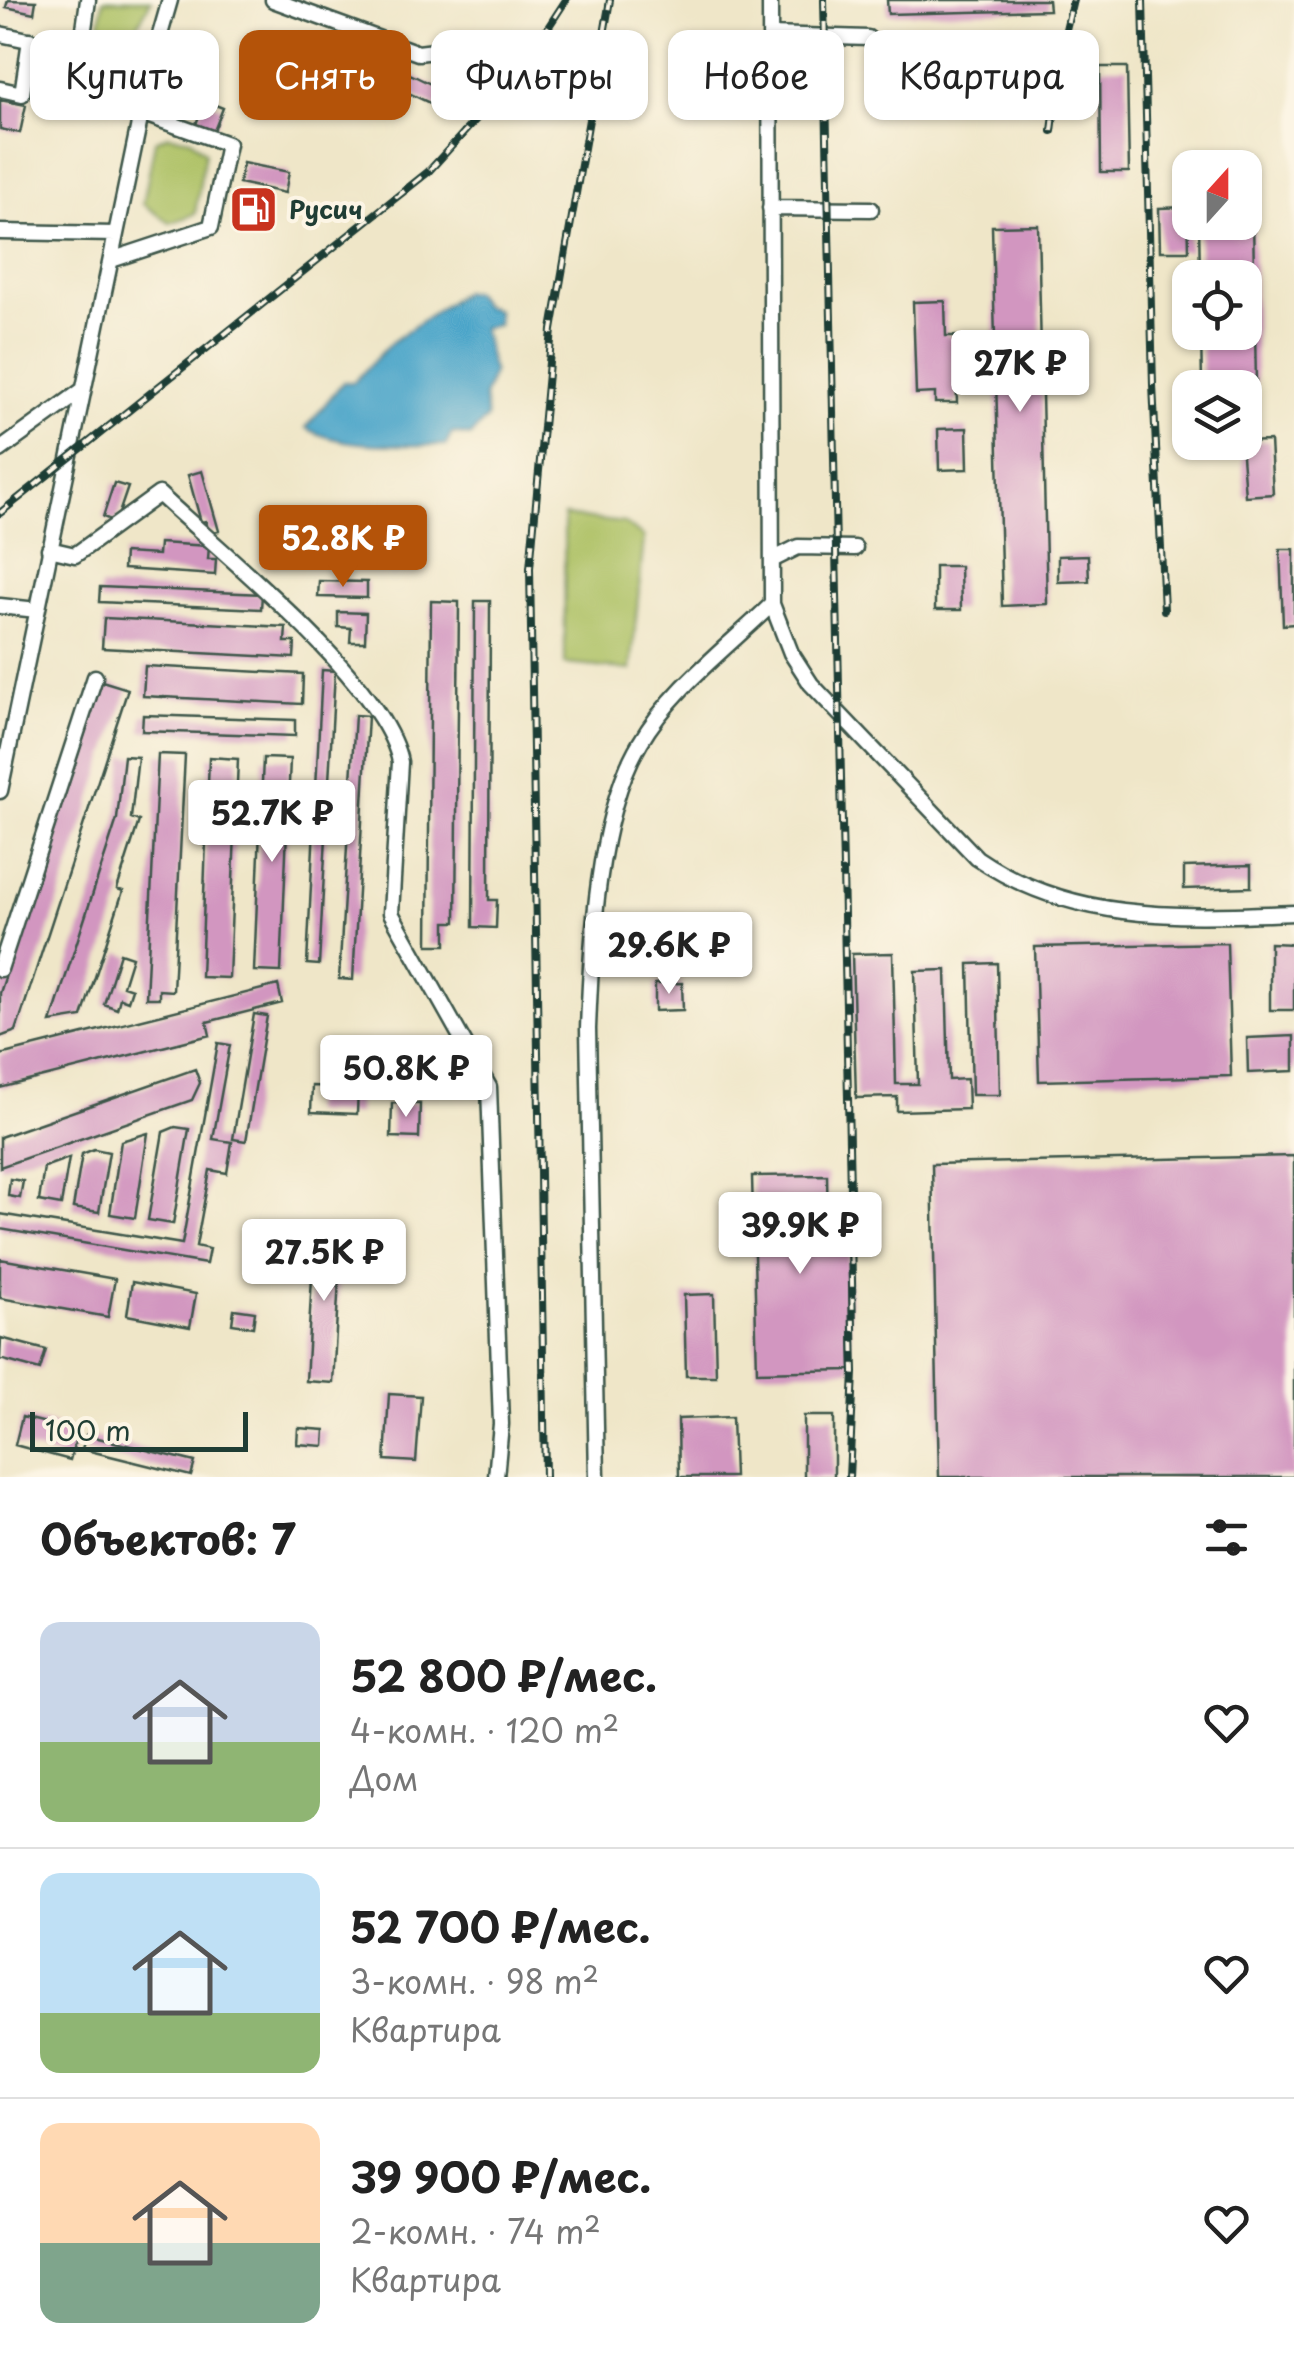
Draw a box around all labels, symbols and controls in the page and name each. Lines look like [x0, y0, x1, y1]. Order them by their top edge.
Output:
chip: Купить [30, 30, 219, 120]
chip: Снять [239, 30, 411, 120]
chip: Фильтры [431, 30, 648, 120]
chip: Новое [668, 30, 844, 120]
chip: Квартира [864, 30, 1099, 120]
north arrow [1172, 150, 1262, 240]
map controls [1172, 150, 1262, 460]
fuel station icon: Русич [228, 183, 280, 235]
place label: Русич [289, 190, 363, 228]
button: locate [1172, 260, 1262, 350]
pin: 27K ₽ [950, 330, 1090, 415]
text: 27K ₽ [973, 338, 1067, 386]
button: layers [1172, 370, 1262, 460]
pin: 52.8K ₽ [251, 505, 435, 590]
text: 52.8K ₽ [281, 513, 405, 561]
pin: 52.7K ₽ [180, 780, 364, 865]
text: 52.7K ₽ [210, 788, 334, 836]
pin: 29.6K ₽ [577, 912, 761, 997]
text: 29.6K ₽ [607, 920, 731, 968]
pin: 50.8K ₽ [314, 1035, 498, 1120]
text: 50.8K ₽ [342, 1043, 470, 1091]
pin: 39.9K ₽ [708, 1192, 892, 1277]
text: 39.9K ₽ [741, 1200, 859, 1248]
pin: 27.5K ₽ [232, 1219, 416, 1304]
text: 27.5K ₽ [264, 1227, 384, 1275]
scale bar [30, 1407, 248, 1452]
text: 100 m [45, 1408, 131, 1451]
text: Объектов: 7 [40, 1506, 296, 1569]
icon: filters [1199, 1510, 1254, 1565]
text: 52 800 ₽/мес. [350, 1643, 657, 1706]
icon: home [120, 1662, 240, 1782]
icon: heart [1199, 1695, 1254, 1750]
text: 4-комн. · 120 m² [350, 1706, 619, 1754]
text: Дом [350, 1754, 419, 1802]
text: 52 700 ₽/мес. [350, 1894, 651, 1957]
icon: home [120, 1913, 240, 2033]
icon: heart [1199, 1946, 1254, 2001]
text: 3-комн. · 98 m² [350, 1957, 599, 2005]
text: Квартира [350, 2005, 501, 2053]
text: 39 900 ₽/мес. [350, 2144, 651, 2207]
icon: home [120, 2163, 240, 2283]
icon: heart [1199, 2196, 1254, 2251]
text: 2-комн. · 74 m² [350, 2207, 601, 2255]
text: Квартира [350, 2255, 501, 2303]

